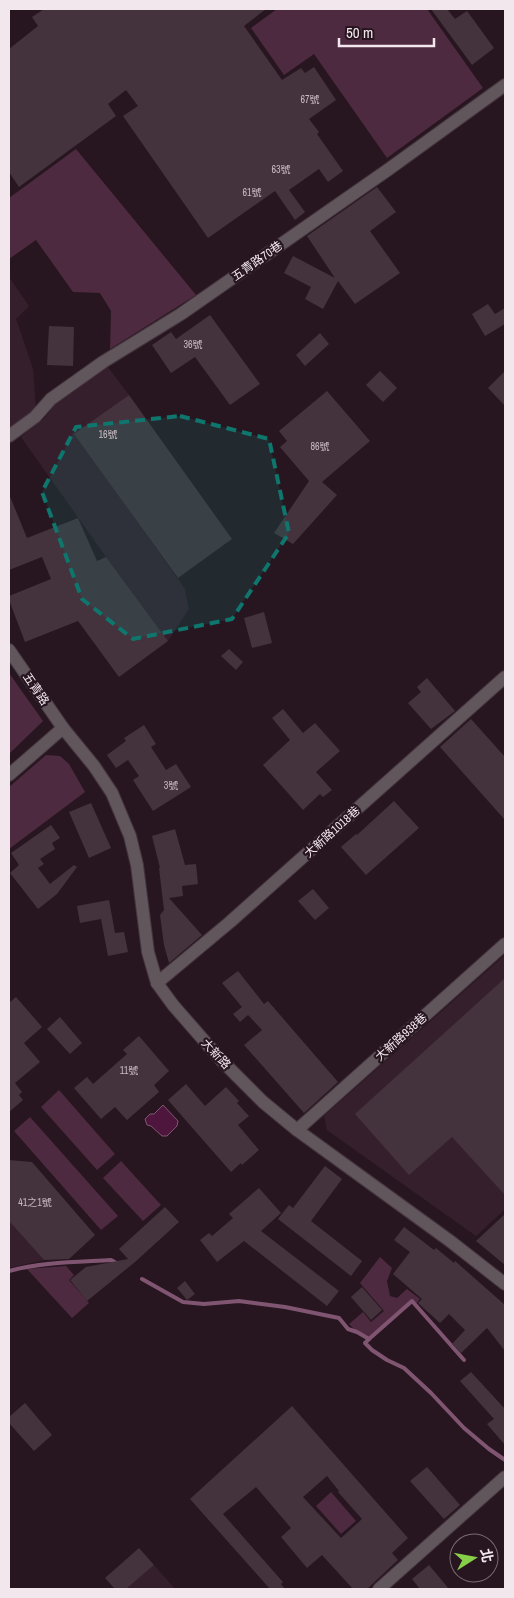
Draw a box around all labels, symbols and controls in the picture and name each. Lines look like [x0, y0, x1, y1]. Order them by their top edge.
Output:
scale bar [339, 15, 434, 47]
text: 50 m [346, 22, 373, 43]
house number: 67號 [300, 93, 320, 106]
house number: 63號 [271, 163, 291, 176]
house number: 61號 [242, 186, 262, 199]
street label: 五青路70巷 [228, 238, 286, 284]
house number: 36號 [183, 338, 203, 351]
house number: 16號 [98, 428, 118, 441]
house number: 86號 [310, 440, 330, 453]
street label: 五青路 [19, 670, 53, 708]
house number: 3號 [164, 779, 178, 792]
street label: 大新路1018巷 [301, 803, 363, 861]
street label: 大新路938巷 [372, 1010, 430, 1064]
street label: 大新路 [198, 1035, 234, 1073]
house number: 11號 [120, 1064, 138, 1077]
house number: 41之1號 [18, 1196, 52, 1209]
north arrow [449, 1533, 499, 1583]
text: 北 [477, 1547, 497, 1564]

